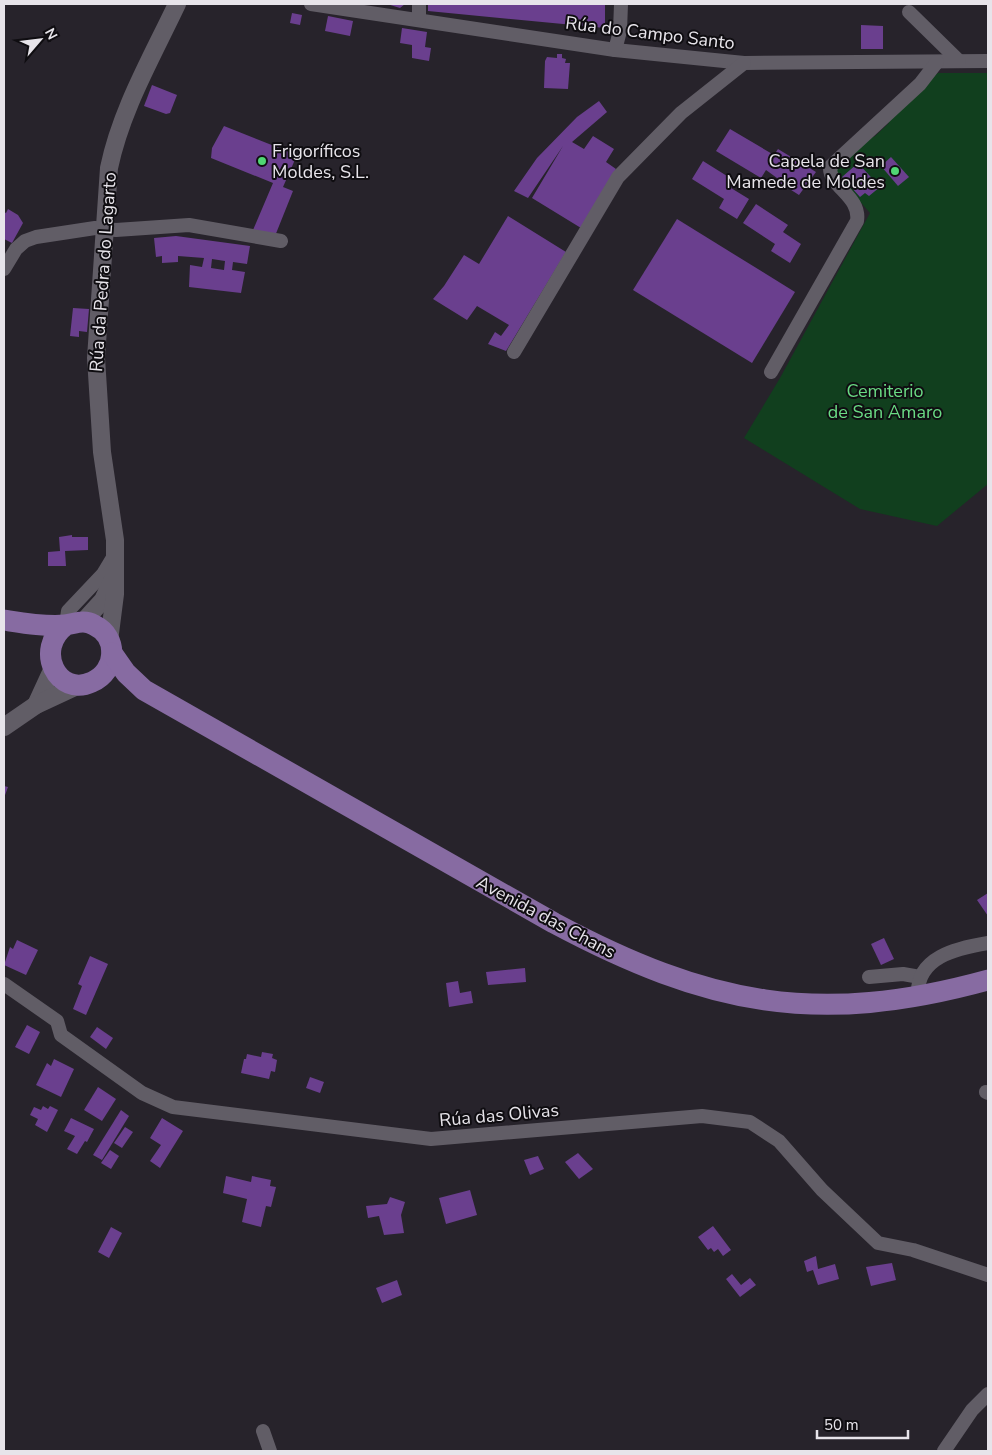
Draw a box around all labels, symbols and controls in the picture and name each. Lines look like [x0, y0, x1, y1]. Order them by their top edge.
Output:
street label: Rúa do Campo Santo [564, 11, 736, 55]
north arrow [15, 15, 65, 65]
text: N [40, 25, 62, 43]
place label: Frigoríficos Moldes, S.L. [272, 139, 369, 184]
place label: Capela de San Mamede de Moldes [726, 149, 885, 194]
marker: Frigoríficos Moldes, S.L. [256, 155, 268, 167]
marker: Capela de San Mamede de Moldes [889, 165, 901, 177]
street label: Rúa da Pedra do Lagarto [84, 171, 122, 373]
park label: Cemiterio de San Amaro [828, 379, 942, 424]
street label: Avenida das Chans [472, 870, 620, 964]
street label: Rúa das Olivas [438, 1098, 560, 1132]
scale bar [817, 1408, 908, 1440]
text: 50 m [824, 1415, 859, 1435]

